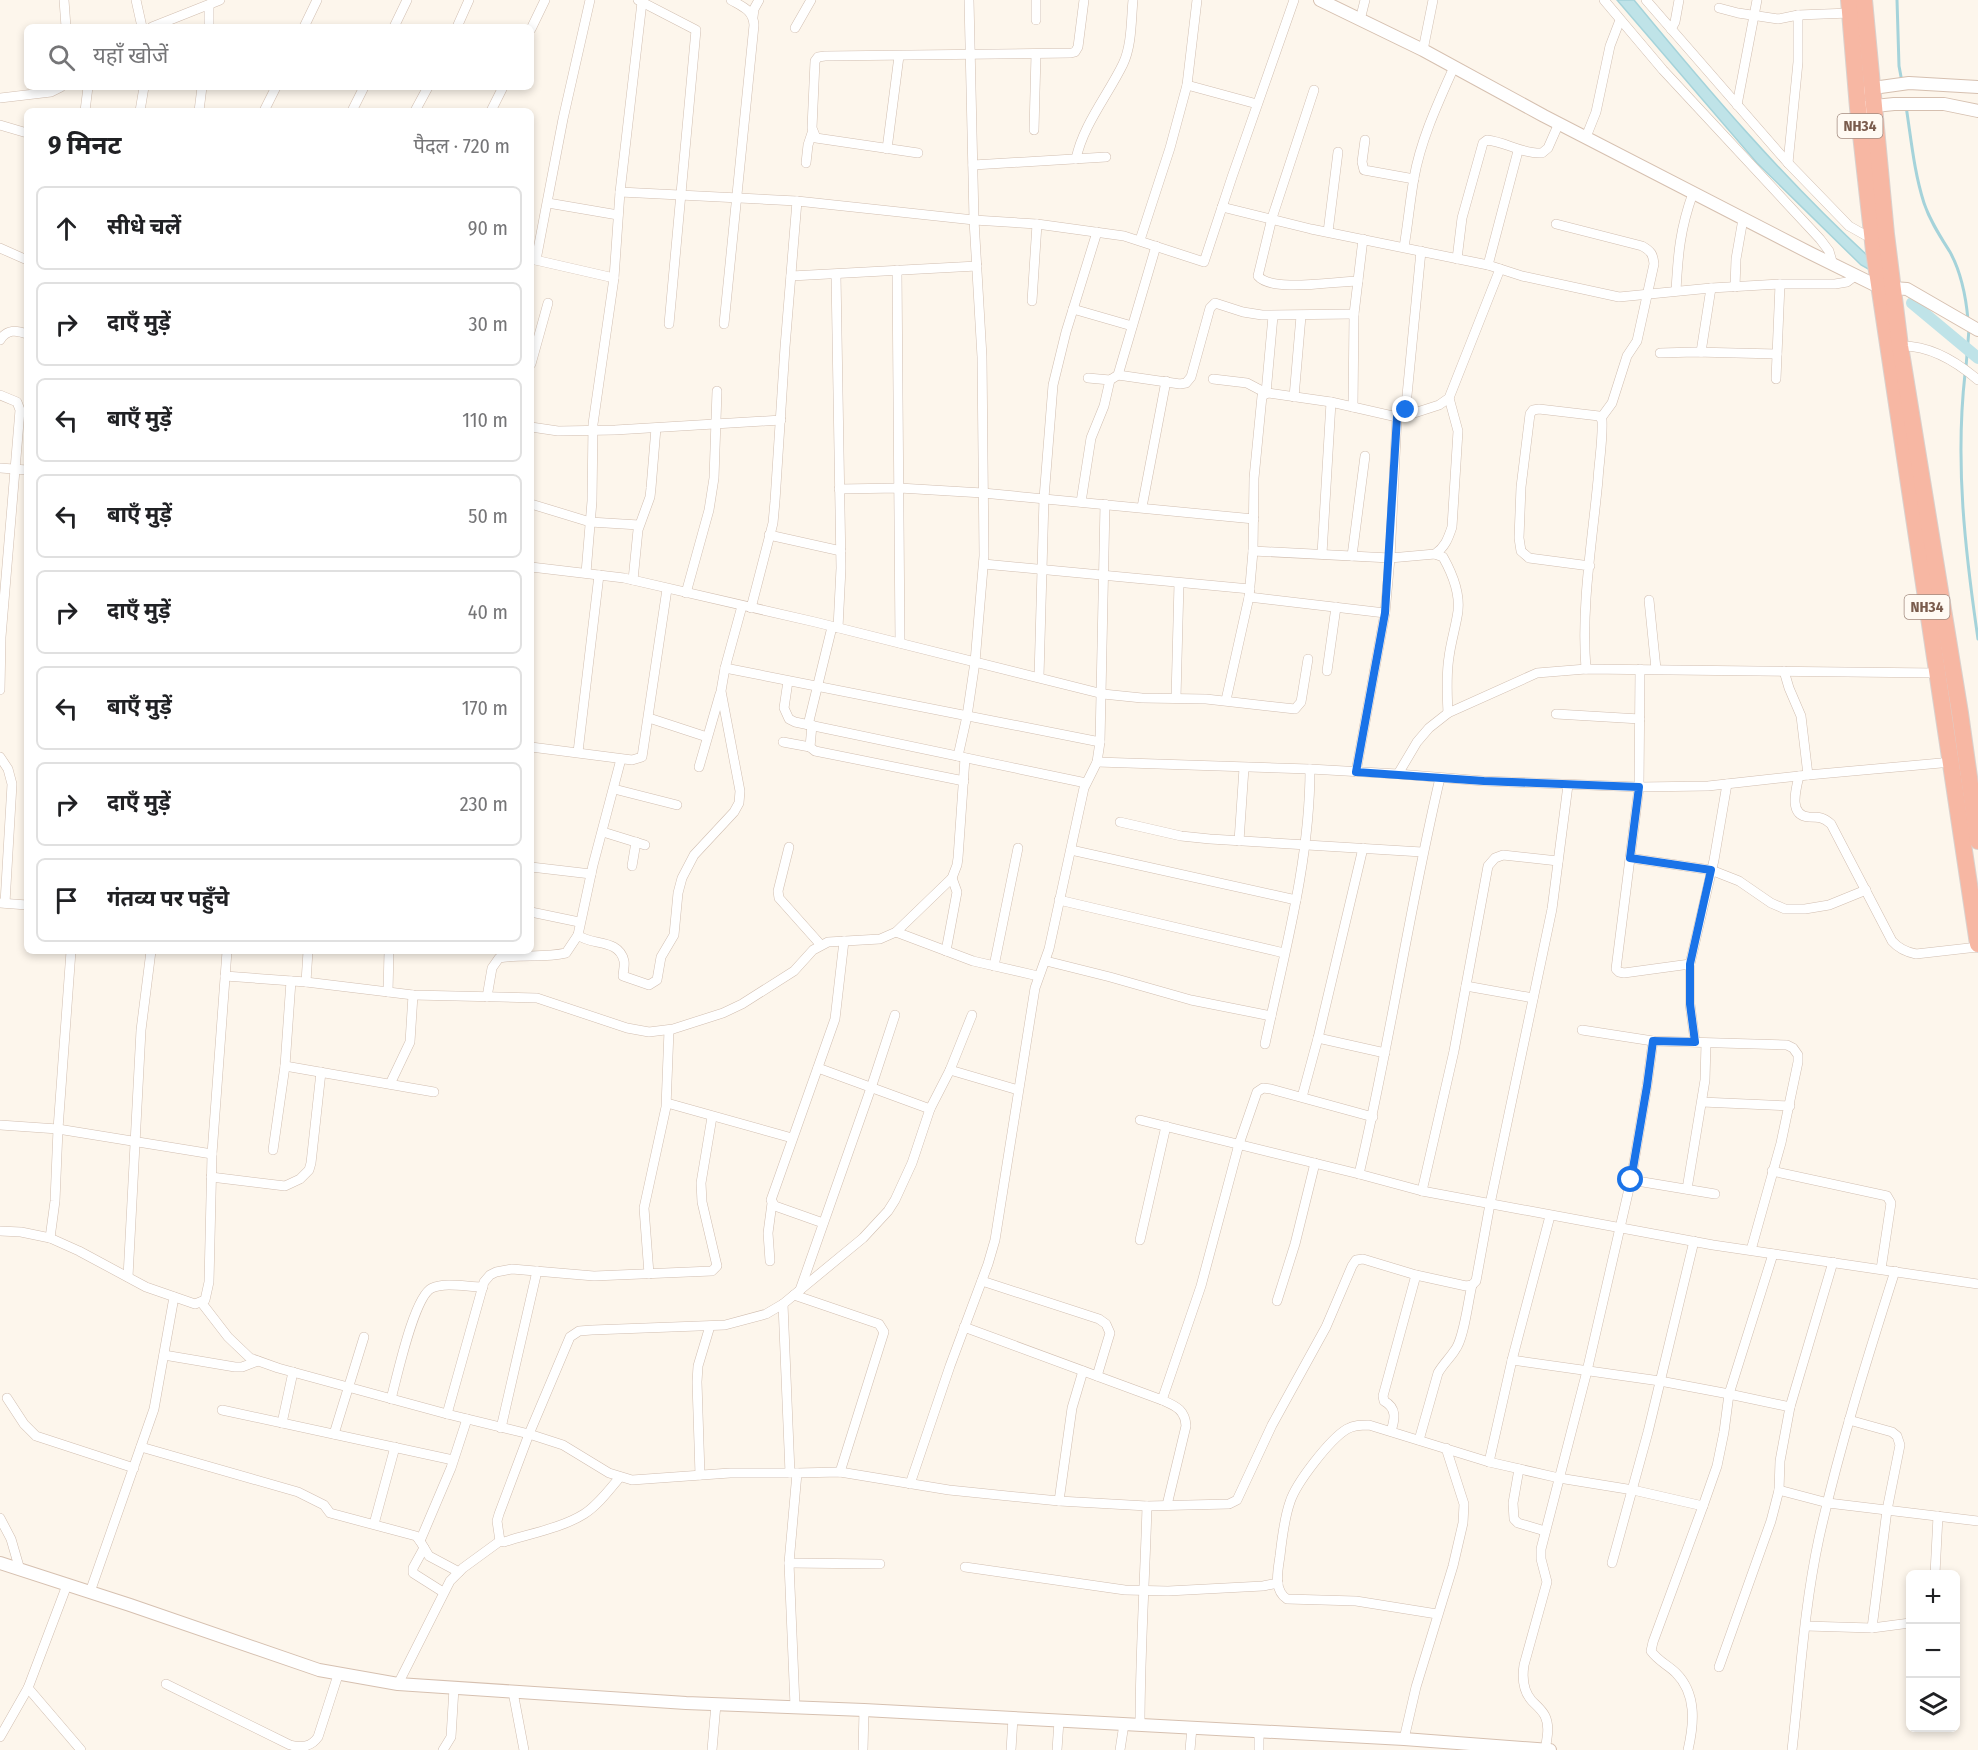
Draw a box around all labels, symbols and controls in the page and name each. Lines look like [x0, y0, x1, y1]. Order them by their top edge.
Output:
search box [24, 24, 534, 90]
icon: search [45, 41, 78, 74]
text: यहाँ खोजें [93, 42, 168, 69]
road number: NH34 [1838, 114, 1882, 138]
text: 9 मिनट [48, 130, 121, 161]
text: पैदल · 720 m [414, 134, 510, 158]
icon: ahead [50, 212, 83, 245]
text: सीधे चलें [107, 213, 181, 240]
text: 90 m [468, 216, 508, 240]
icon: right [50, 308, 83, 341]
text: दाएँ मुड़ें [107, 309, 171, 336]
text: 30 m [468, 312, 508, 336]
route end [1392, 396, 1418, 422]
icon: left [50, 404, 83, 437]
text: बाएँ मुड़ें [107, 405, 172, 432]
text: 110 m [462, 408, 508, 432]
icon: left [50, 500, 83, 533]
text: बाएँ मुड़ें [107, 501, 172, 528]
text: 50 m [468, 504, 508, 528]
road number: NH34 [1904, 595, 1950, 619]
icon: right [50, 596, 83, 629]
text: दाएँ मुड़ें [107, 597, 171, 624]
text: 40 m [468, 600, 508, 624]
icon: left [50, 692, 83, 725]
text: बाएँ मुड़ें [107, 693, 172, 720]
text: 170 m [462, 696, 508, 720]
icon: right [50, 788, 83, 821]
text: दाएँ मुड़ें [107, 789, 171, 816]
text: 230 m [460, 792, 508, 816]
icon: arrive [50, 884, 83, 917]
text: गंतव्य पर पहुँचे [107, 885, 229, 912]
route start [1617, 1166, 1643, 1192]
map controls [1906, 1570, 1960, 1732]
button: + [1906, 1570, 1960, 1624]
button: − [1906, 1624, 1960, 1678]
button: layers [1906, 1678, 1960, 1732]

